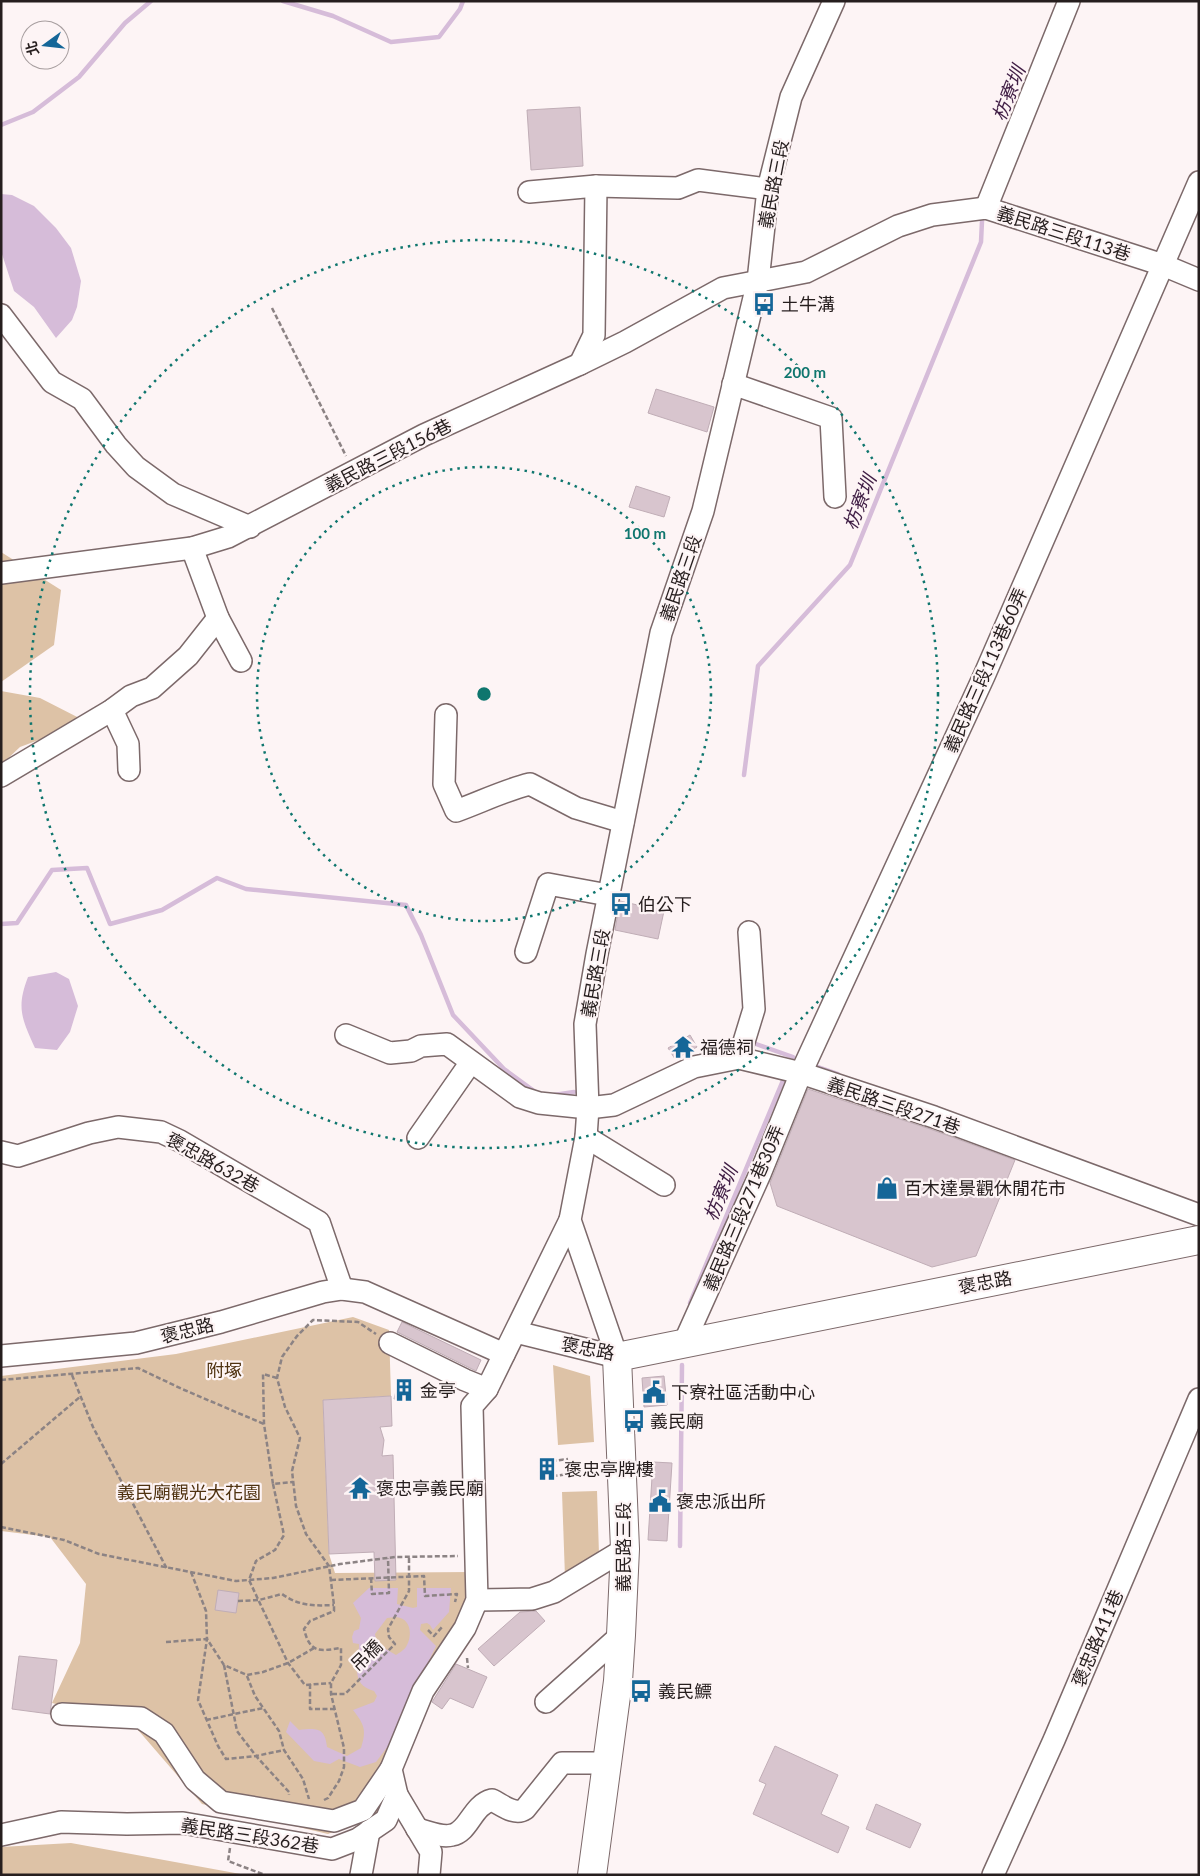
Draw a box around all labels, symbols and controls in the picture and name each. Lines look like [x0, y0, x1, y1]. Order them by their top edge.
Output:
north arrow [20, 20, 70, 70]
text: 北 [22, 40, 42, 57]
water label: 枋寮圳 [987, 59, 1030, 124]
street label: 義民路三段 [754, 138, 792, 230]
street label: 義民路三段113巷 [994, 201, 1134, 265]
bus stop icon: 土牛溝 [751, 291, 777, 317]
place label: 土牛溝 [781, 293, 835, 315]
text: 200 m [784, 363, 826, 381]
street label: 義民路三段156巷 [321, 414, 455, 496]
water label: 枋寮圳 [838, 468, 881, 533]
text: 100 m [624, 524, 666, 542]
street label: 義民路三段 [655, 532, 705, 624]
street label: 義民路三段113巷60弄 [939, 584, 1031, 756]
centre of rings [475, 685, 493, 703]
bus stop icon: 伯公下 [608, 891, 634, 917]
place label: 伯公下 [638, 893, 692, 915]
street label: 義民路三段 [576, 927, 614, 1019]
temple icon: 福德祠 [670, 1034, 696, 1060]
place label: 福德祠 [700, 1036, 754, 1058]
street label: 義民路三段271巷 [825, 1072, 963, 1138]
street label: 義民路三段271巷30弄 [698, 1122, 788, 1294]
street label: 褒忠路632巷 [162, 1127, 264, 1197]
water label: 枋寮圳 [698, 1160, 743, 1224]
shop icon: 百木達景觀休閒花市 [874, 1175, 900, 1201]
place label: 百木達景觀休閒花市 [904, 1177, 1066, 1199]
street label: 褒忠路 [956, 1266, 1014, 1298]
street label: 褒忠路 [158, 1313, 216, 1347]
street label: 褒忠路 [559, 1332, 617, 1364]
park label: 附塚 [206, 1359, 242, 1381]
building icon: 金亭 [391, 1377, 417, 1403]
place label: 金亭 [420, 1379, 456, 1401]
public building icon: 下寮社區活動中心 [641, 1379, 667, 1405]
place label: 下寮社區活動中心 [671, 1381, 815, 1403]
bus stop icon: 義民廟 [621, 1408, 647, 1434]
place label: 義民廟 [650, 1410, 704, 1432]
building icon: 褒忠亭牌樓 [534, 1456, 560, 1482]
place label: 褒忠亭牌樓 [564, 1458, 654, 1480]
temple icon: 褒忠亭義民廟 [347, 1475, 373, 1501]
place label: 褒忠亭義民廟 [376, 1477, 484, 1499]
park label: 義民廟觀光大花園 [117, 1481, 261, 1503]
public building icon: 褒忠派出所 [647, 1488, 673, 1514]
place label: 褒忠派出所 [676, 1490, 766, 1512]
street label: 義民路三段 [612, 1502, 634, 1592]
street label: 褒忠路411巷 [1067, 1586, 1127, 1690]
street label: 吊橋 [345, 1635, 387, 1675]
bus stop icon: 義民鰾 [628, 1678, 654, 1704]
place label: 義民鰾 [658, 1680, 712, 1702]
street label: 義民路三段362巷 [179, 1813, 321, 1857]

